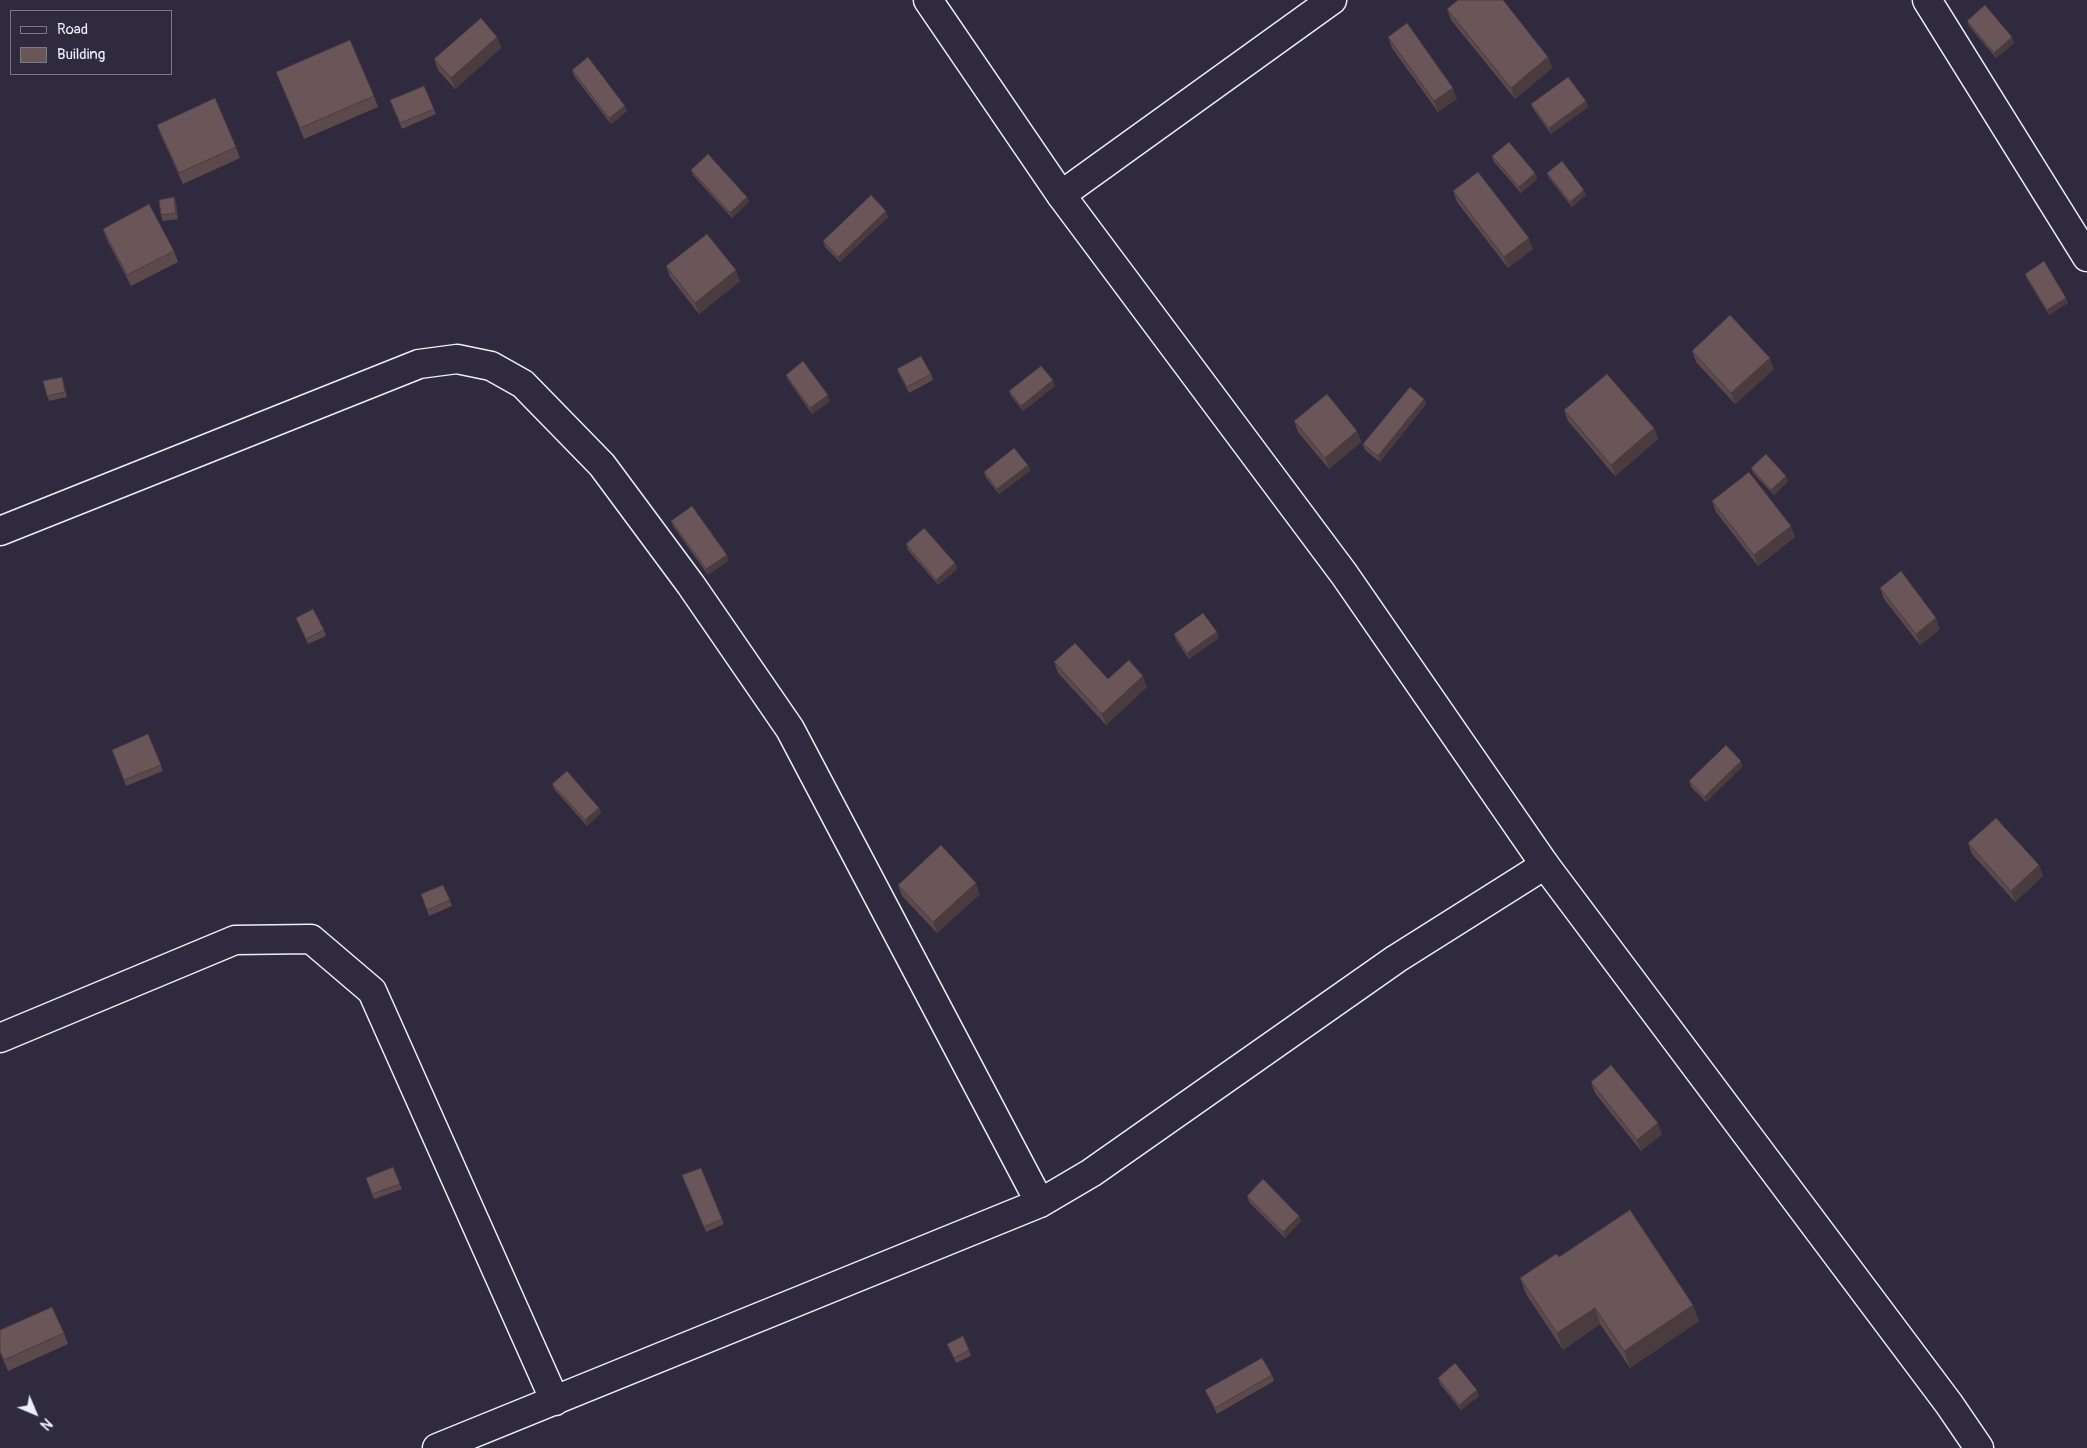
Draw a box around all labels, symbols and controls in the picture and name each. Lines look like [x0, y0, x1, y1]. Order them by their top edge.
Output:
legend [10, 10, 172, 75]
text: Road [57, 20, 88, 39]
text: Building [57, 45, 105, 64]
north arrow [10, 1388, 60, 1438]
text: N [37, 1415, 55, 1433]

